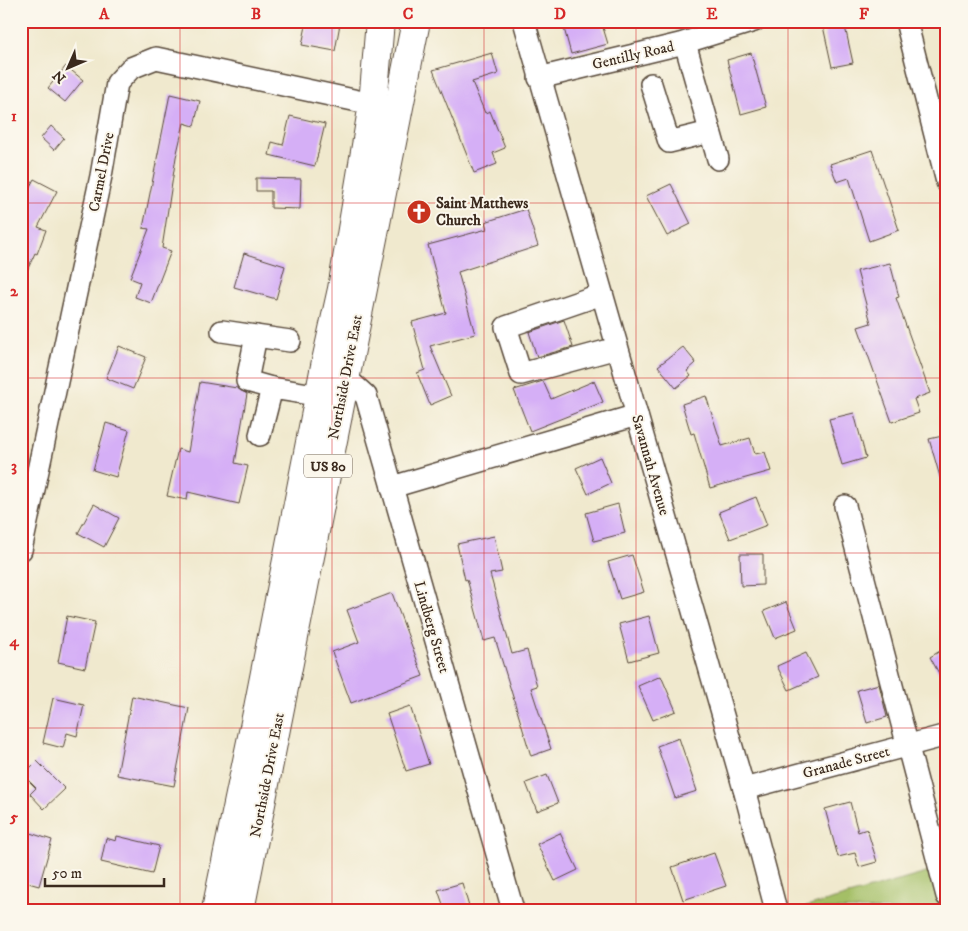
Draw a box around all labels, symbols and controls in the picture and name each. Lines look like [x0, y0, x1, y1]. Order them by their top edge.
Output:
text: A [98, 4, 110, 24]
text: B [251, 4, 261, 24]
text: C [403, 4, 413, 24]
text: D [554, 4, 566, 24]
text: E [706, 4, 718, 24]
text: F [859, 4, 869, 24]
street label: Gentilly Road [590, 37, 676, 74]
north arrow [42, 42, 92, 92]
text: N [49, 66, 70, 87]
text: 1 [11, 106, 17, 126]
street label: Carmel Drive [84, 131, 118, 213]
place label: Saint Matthews Church [436, 194, 528, 230]
church icon: Saint Matthews Church [406, 199, 432, 225]
text: 2 [10, 281, 19, 301]
street label: Northside Drive East [324, 313, 367, 441]
street label: Savannah Avenue [627, 413, 674, 518]
road number: US 80 [304, 454, 352, 478]
text: 3 [11, 456, 17, 476]
street label: Lindberg Street [409, 579, 454, 675]
text: 4 [8, 631, 19, 651]
street label: Northside Drive East [246, 711, 289, 839]
street label: Granade Street [801, 742, 892, 783]
text: 5 [9, 807, 18, 827]
scale bar [45, 856, 164, 888]
text: 50 m [52, 864, 82, 883]

